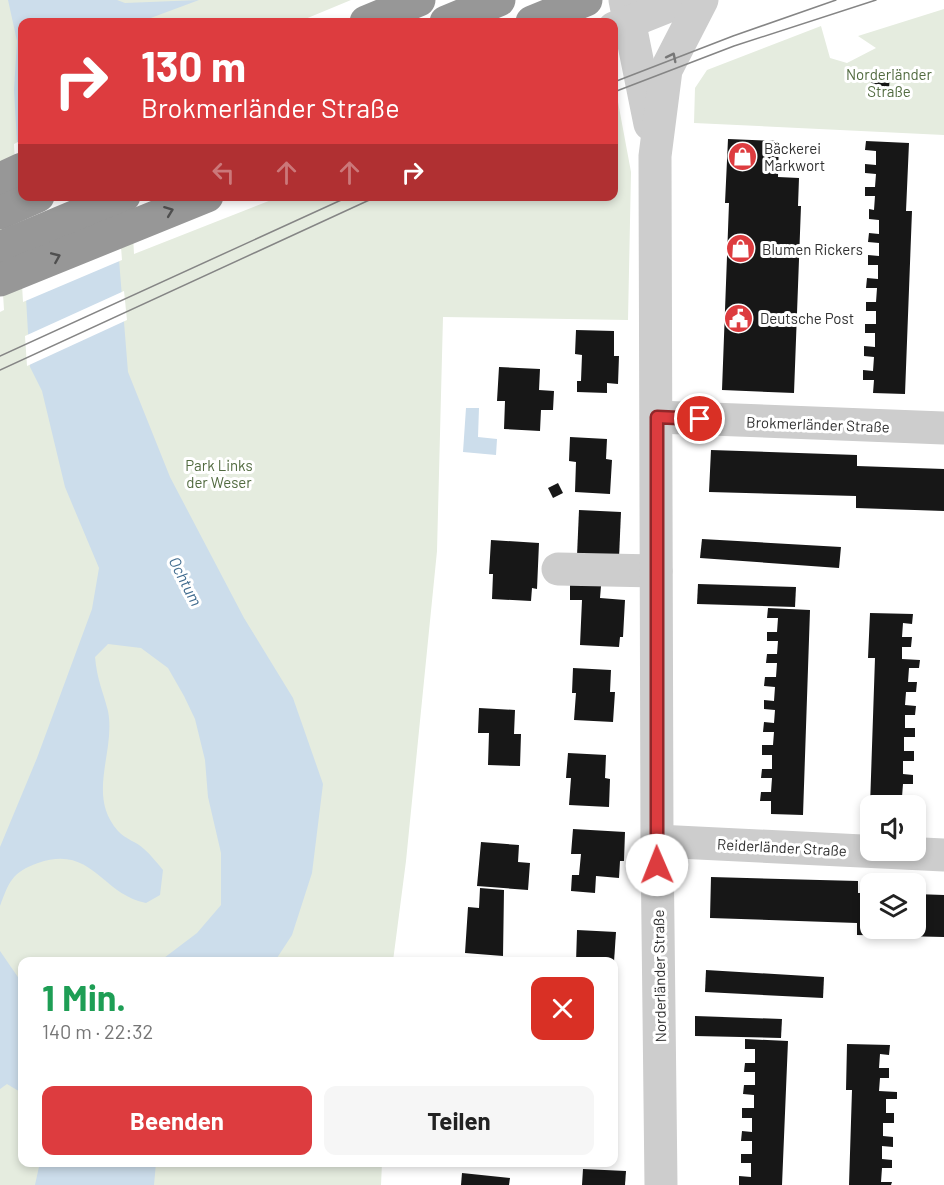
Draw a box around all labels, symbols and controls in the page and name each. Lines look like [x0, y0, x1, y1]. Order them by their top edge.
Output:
text: 130 m [141, 40, 246, 90]
icon: right [42, 42, 120, 120]
one-way arrow [665, 53, 677, 64]
park label: Norderländer Straße [846, 65, 933, 100]
text: Brokmerländer Straße [141, 91, 400, 123]
place label: Bäckerei Markwort [764, 139, 825, 174]
shop icon: Bäckerei Markwort [727, 141, 759, 173]
icon: left [207, 156, 240, 189]
icon: ahead [270, 156, 303, 189]
icon: ahead [333, 156, 366, 189]
icon: right [396, 156, 429, 189]
one-way arrow [163, 206, 174, 218]
shop icon: Blumen Rickers [725, 233, 757, 265]
place label: Blumen Rickers [762, 240, 863, 258]
one-way arrow [50, 252, 61, 264]
public building icon: Deutsche Post [723, 302, 755, 334]
place label: Deutsche Post [760, 309, 854, 327]
pin [674, 393, 725, 444]
icon: arrive [683, 402, 716, 435]
street label: Brokmerländer Straße [746, 412, 890, 436]
park label: Park Links der Weser [185, 456, 253, 491]
water label: Ochtum [166, 553, 207, 609]
map controls [860, 795, 926, 939]
button: sound [860, 795, 926, 861]
position arrow [625, 833, 689, 897]
street label: Reiderländer Straße [717, 835, 847, 859]
button: layers [860, 873, 926, 939]
street label: Norderländer Straße [649, 909, 669, 1043]
text: 1 Min. [42, 975, 126, 1018]
button: close [531, 977, 594, 1040]
text: 140 m · 22:32 [42, 1019, 153, 1043]
button: Beenden [42, 1086, 312, 1155]
button: Teilen [324, 1086, 594, 1155]

